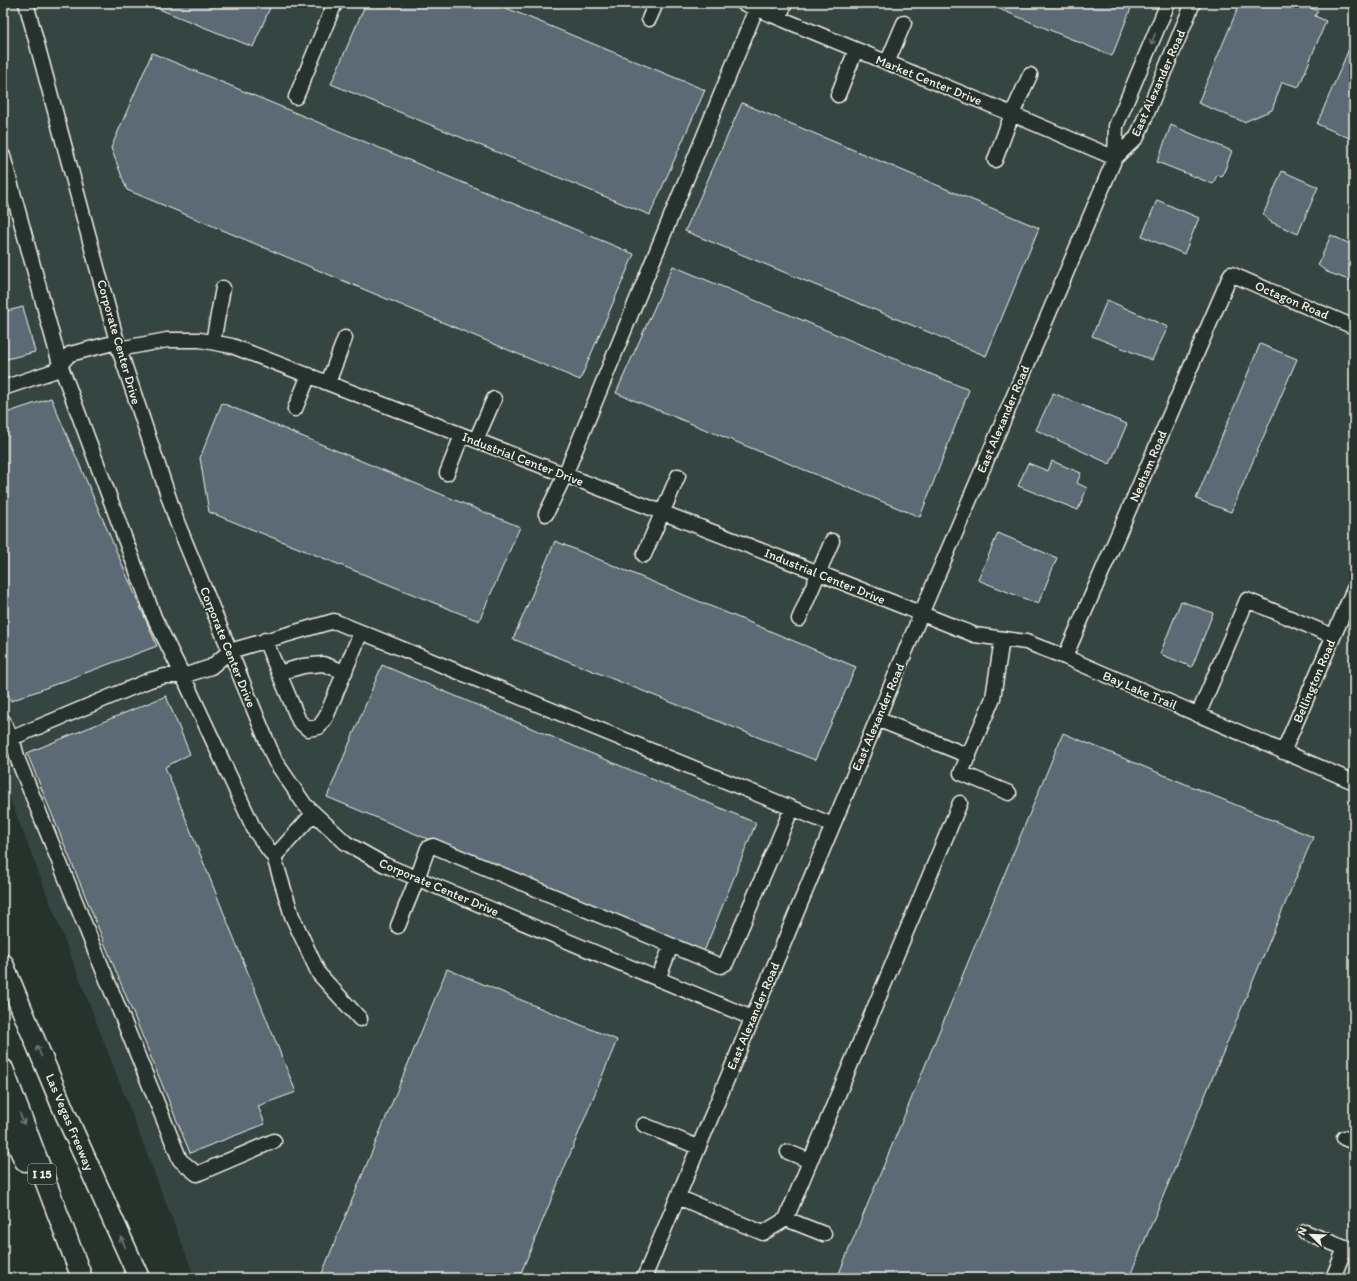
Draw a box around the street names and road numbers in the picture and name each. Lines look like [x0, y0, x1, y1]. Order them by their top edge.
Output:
street label: East Alexander Road [1128, 27, 1188, 139]
street label: Market Center Drive [874, 52, 984, 108]
street label: Corporate Center Drive [94, 278, 144, 406]
street label: Octagon Road [1253, 278, 1331, 322]
street label: East Alexander Road [974, 363, 1032, 475]
street label: Neeham Road [1126, 428, 1170, 504]
street label: Industrial Center Drive [460, 429, 586, 489]
street label: Industrial Center Drive [762, 545, 888, 607]
street label: Corporate Center Drive [197, 584, 259, 710]
street label: Bellington Road [1290, 637, 1338, 725]
street label: East Alexander Road [849, 661, 907, 773]
street label: Bay Lake Trail [1101, 668, 1180, 712]
street label: Corporate Center Drive [377, 855, 501, 919]
street label: East Alexander Road [724, 960, 782, 1072]
street label: Las Vegas Freeway [43, 1071, 97, 1173]
road number: I 15 [28, 1164, 56, 1184]

